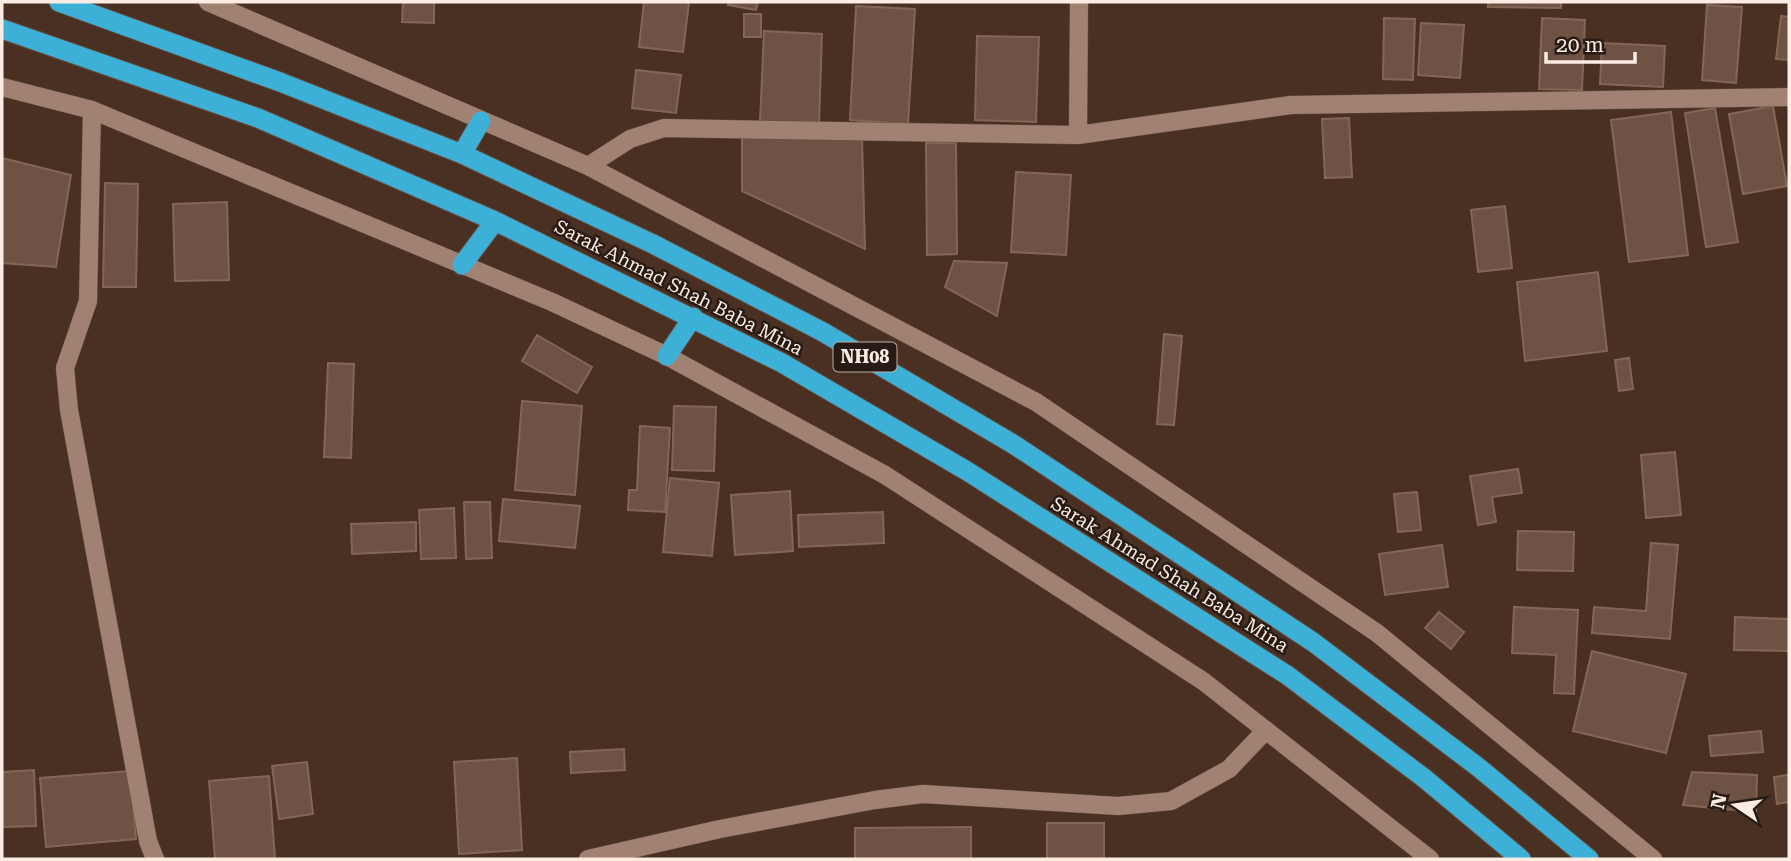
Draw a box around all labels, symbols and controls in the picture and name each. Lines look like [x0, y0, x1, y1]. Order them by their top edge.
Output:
scale bar [1546, 21, 1635, 65]
text: 20 m [1556, 33, 1604, 57]
street label: Sarak Ahmad Shah Baba Mina [551, 215, 807, 361]
road number: NH08 [834, 342, 896, 372]
street label: Sarak Ahmad Shah Baba Mina [1047, 492, 1293, 658]
north arrow [1700, 770, 1770, 840]
text: N [1706, 791, 1732, 811]

